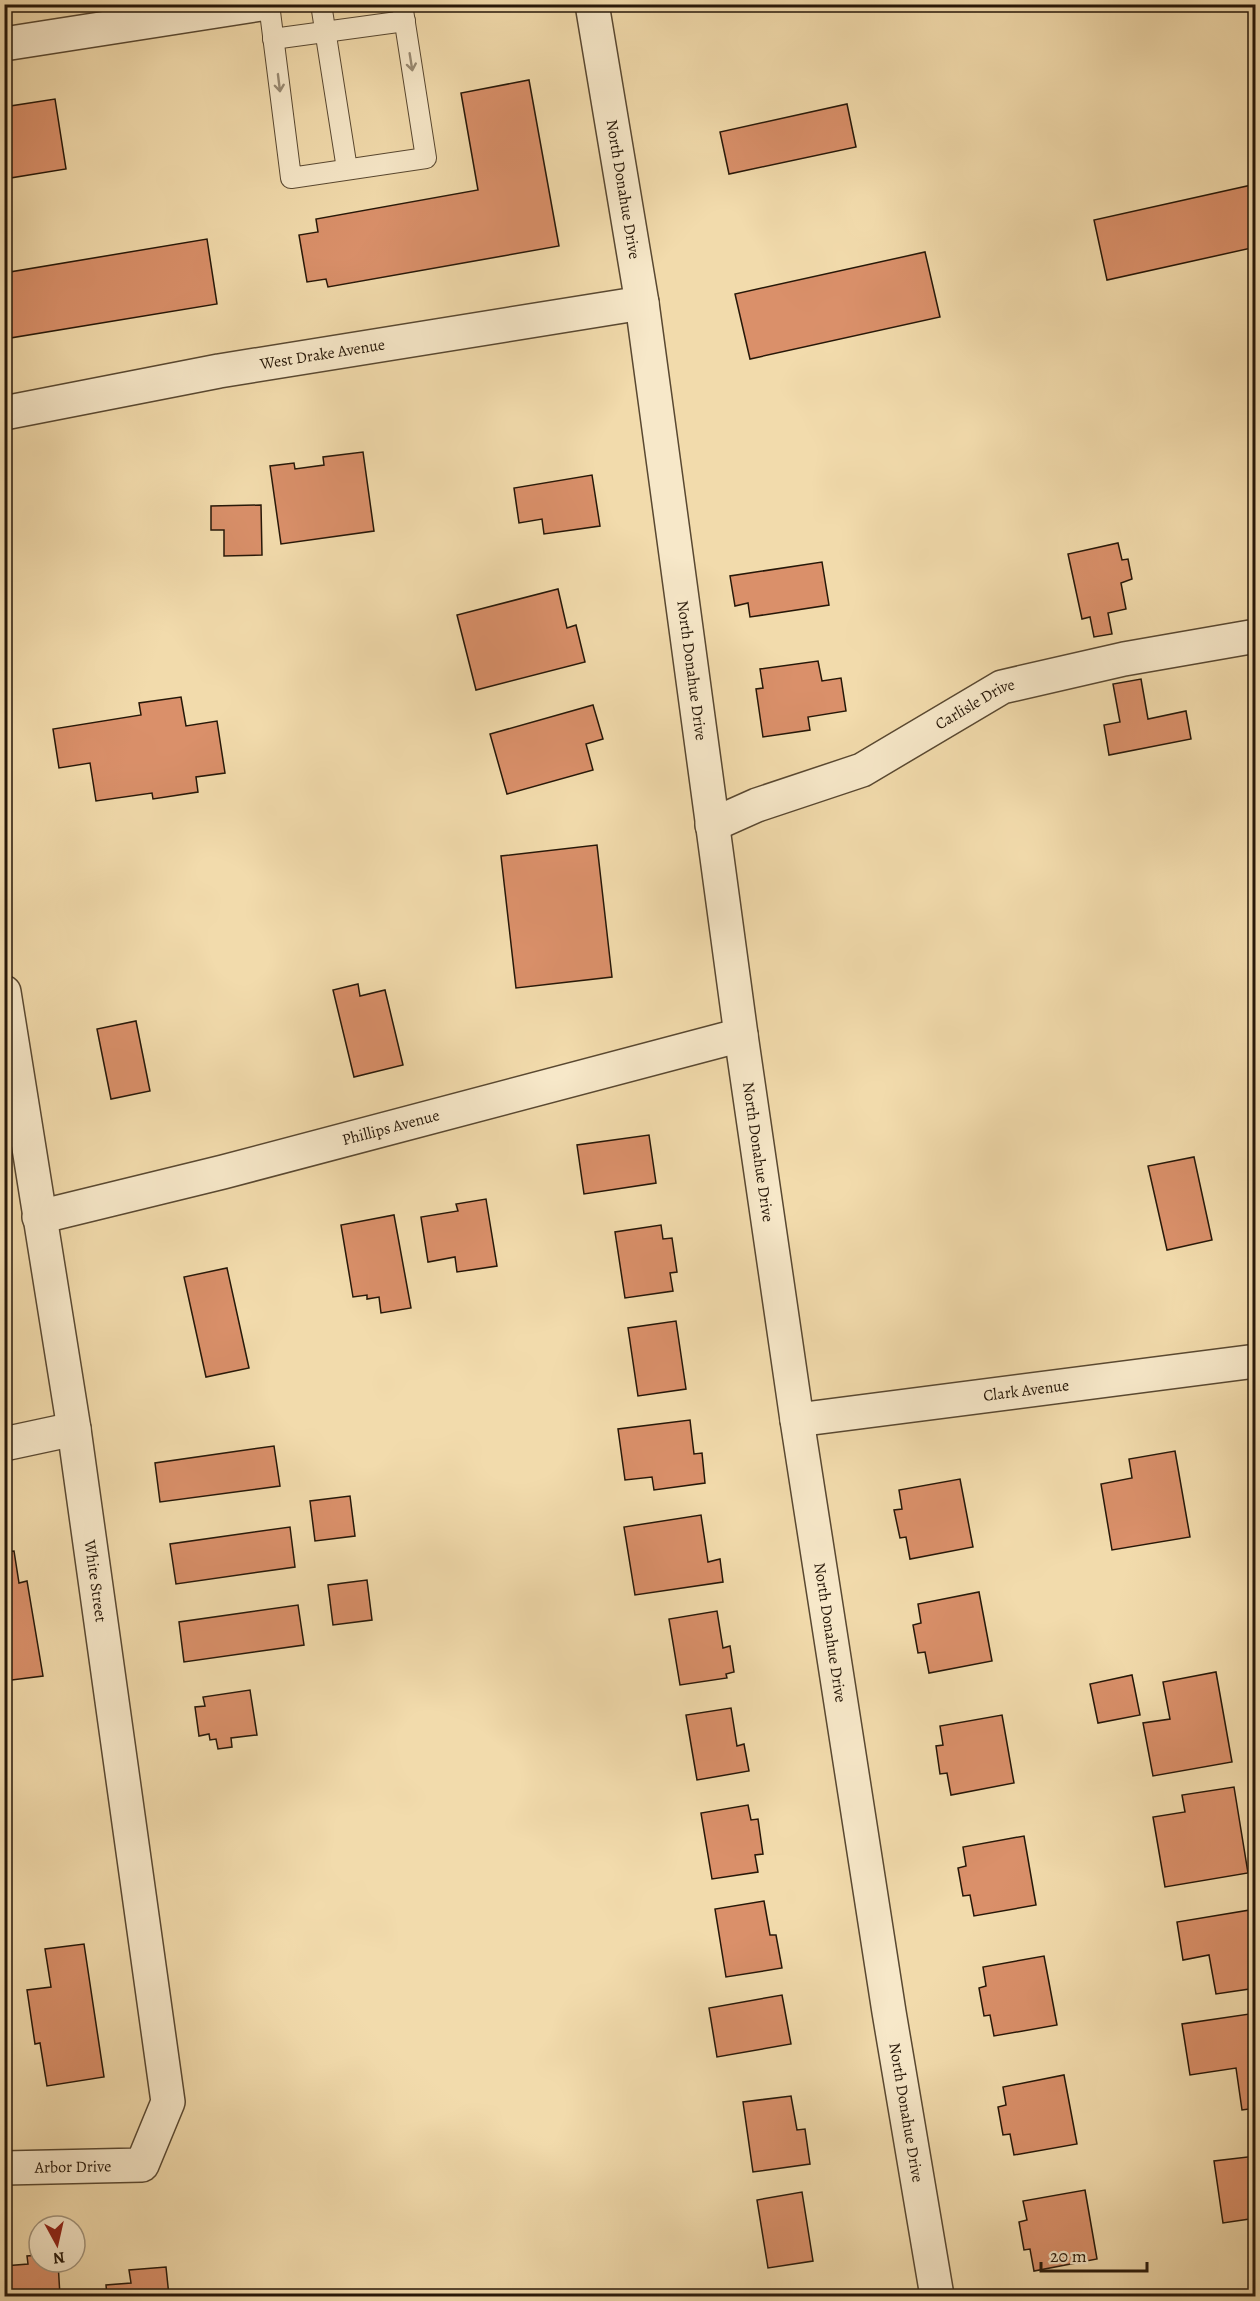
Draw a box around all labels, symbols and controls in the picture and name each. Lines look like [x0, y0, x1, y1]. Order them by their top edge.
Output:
one-way arrow [406, 52, 417, 72]
one-way arrow [274, 73, 285, 93]
street label: North Donahue Drive [601, 118, 646, 261]
street label: West Drake Avenue [258, 333, 387, 375]
street label: North Donahue Drive [671, 599, 712, 742]
street label: Carlisle Drive [931, 673, 1017, 735]
street label: North Donahue Drive [737, 1080, 779, 1223]
street label: Phillips Avenue [340, 1104, 442, 1151]
street label: Clark Avenue [982, 1374, 1070, 1407]
street label: White Street [78, 1537, 112, 1623]
street label: North Donahue Drive [808, 1561, 852, 1704]
street label: North Donahue Drive [883, 2041, 929, 2184]
street label: Arbor Drive [34, 2155, 111, 2179]
north arrow [27, 2214, 87, 2274]
scale bar [1041, 2235, 1148, 2273]
text: 20 m [1050, 2244, 1087, 2268]
text: N [51, 2246, 66, 2270]

